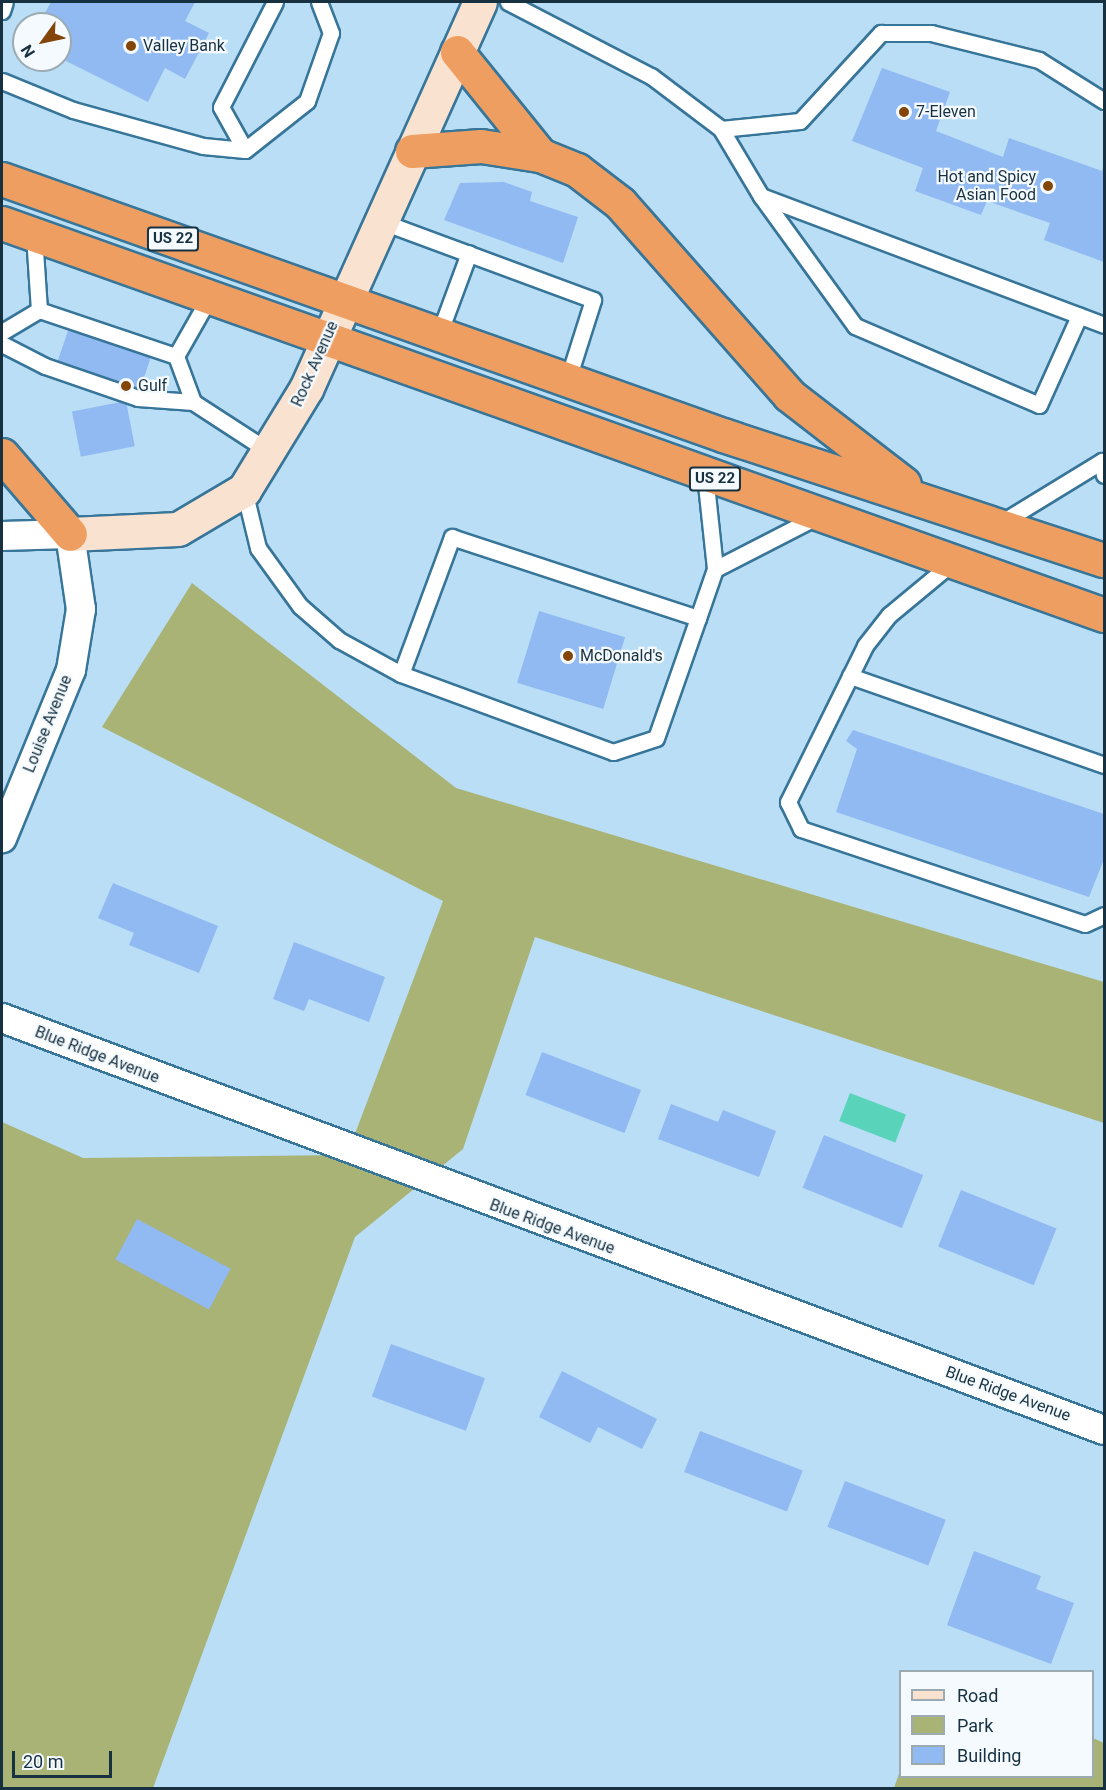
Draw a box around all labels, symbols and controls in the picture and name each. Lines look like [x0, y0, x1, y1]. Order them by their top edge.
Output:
north arrow [12, 12, 72, 72]
place label: Valley Bank [143, 36, 225, 56]
marker: Valley Bank [124, 39, 138, 53]
text: N [17, 41, 39, 61]
place label: 7-Eleven [916, 102, 976, 122]
marker: 7-Eleven [897, 105, 911, 119]
place label: Hot and Spicy Asian Food [937, 167, 1036, 205]
marker: Hot and Spicy Asian Food [1041, 179, 1055, 193]
road number: US 22 [146, 227, 200, 251]
street label: Rock Avenue [288, 318, 342, 410]
place label: Gulf [138, 376, 167, 396]
marker: Gulf [119, 379, 133, 393]
road number: US 22 [688, 467, 742, 491]
place label: McDonald's [580, 646, 663, 666]
marker: McDonald's [561, 649, 575, 663]
street label: Louise Avenue [20, 672, 76, 776]
street label: Blue Ridge Avenue [32, 1022, 162, 1088]
street label: Blue Ridge Avenue [487, 1195, 617, 1259]
street label: Blue Ridge Avenue [943, 1362, 1073, 1426]
legend [899, 1670, 1094, 1778]
text: Road [957, 1685, 998, 1706]
text: Park [957, 1715, 993, 1736]
scale bar [15, 1739, 116, 1777]
text: Building [957, 1745, 1021, 1766]
text: 20 m [23, 1751, 63, 1772]

